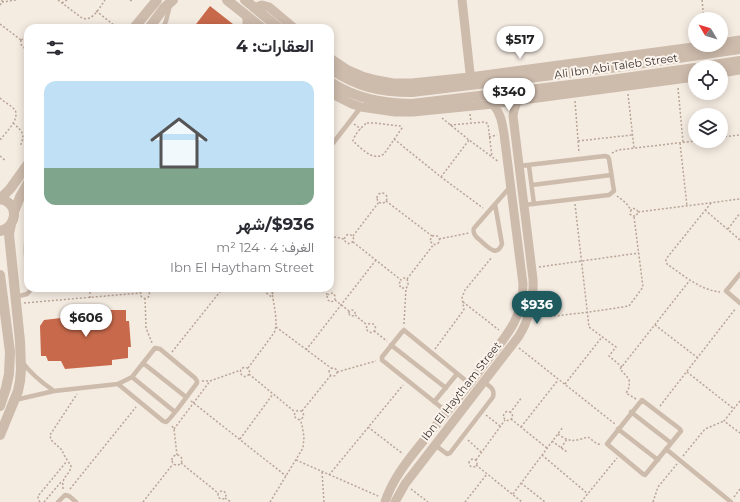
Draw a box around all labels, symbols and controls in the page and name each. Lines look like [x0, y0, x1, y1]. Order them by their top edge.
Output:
north arrow [688, 12, 728, 52]
map controls [688, 12, 728, 148]
pin: $517 [496, 26, 544, 60]
text: $517 [505, 31, 535, 47]
text: العقارات: 4 [236, 36, 314, 56]
icon: filters [44, 37, 66, 59]
street label: Ali Ibn Abi Taleb Street [553, 50, 679, 82]
button: locate [688, 60, 728, 100]
pin: $340 [485, 78, 533, 112]
text: $340 [492, 83, 526, 99]
icon: home [143, 107, 215, 179]
button: layers [688, 108, 728, 148]
text: $936/شهر [236, 214, 314, 234]
text: الغرف: 4 · 124 m² [216, 239, 314, 255]
text: Ibn El Haytham Street [170, 259, 314, 275]
pin: $936 [513, 291, 561, 325]
text: $936 [521, 296, 553, 312]
pin: $606 [62, 304, 110, 338]
text: $606 [69, 309, 103, 325]
street label: Ibn El Haytham Street [418, 338, 504, 443]

